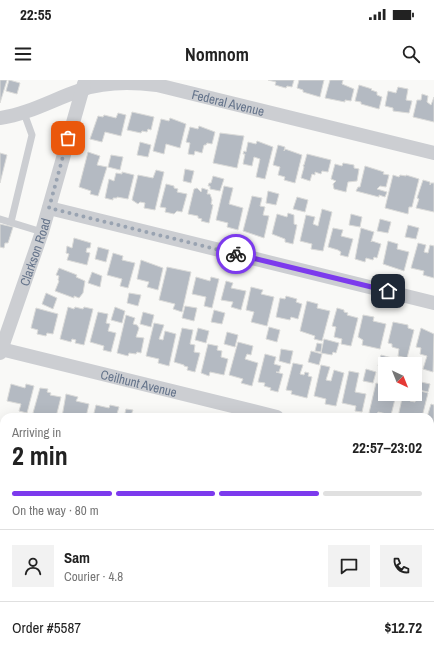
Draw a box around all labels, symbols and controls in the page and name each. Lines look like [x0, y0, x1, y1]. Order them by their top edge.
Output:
text: 22:55 [20, 4, 51, 25]
text: Nomnom [185, 42, 249, 67]
icon: menu [12, 43, 34, 65]
icon: search [400, 43, 422, 65]
street label: Federal Avenue [190, 86, 266, 120]
pin [51, 121, 85, 155]
icon: bag [57, 127, 79, 149]
street label: Clarkson Road [16, 216, 55, 288]
courier [216, 234, 256, 274]
icon: bike [225, 243, 247, 265]
pin [371, 274, 405, 308]
icon: home [377, 280, 399, 302]
north arrow [378, 357, 422, 401]
map controls [378, 357, 422, 401]
street label: Ceilhunt Avenue [99, 366, 179, 401]
text: Arriving in [12, 424, 61, 441]
text: 22:57–23:02 [352, 437, 422, 458]
text: 2 min [12, 438, 68, 473]
text: On the way · 80 m [12, 502, 99, 519]
button: person [12, 545, 54, 587]
button: chat [328, 545, 370, 587]
button: phone [380, 545, 422, 587]
text: Sam [64, 547, 90, 568]
text: Courier · 4.8 [64, 568, 123, 585]
text: Order #5587 [12, 617, 81, 638]
text: $12.72 [384, 617, 422, 638]

